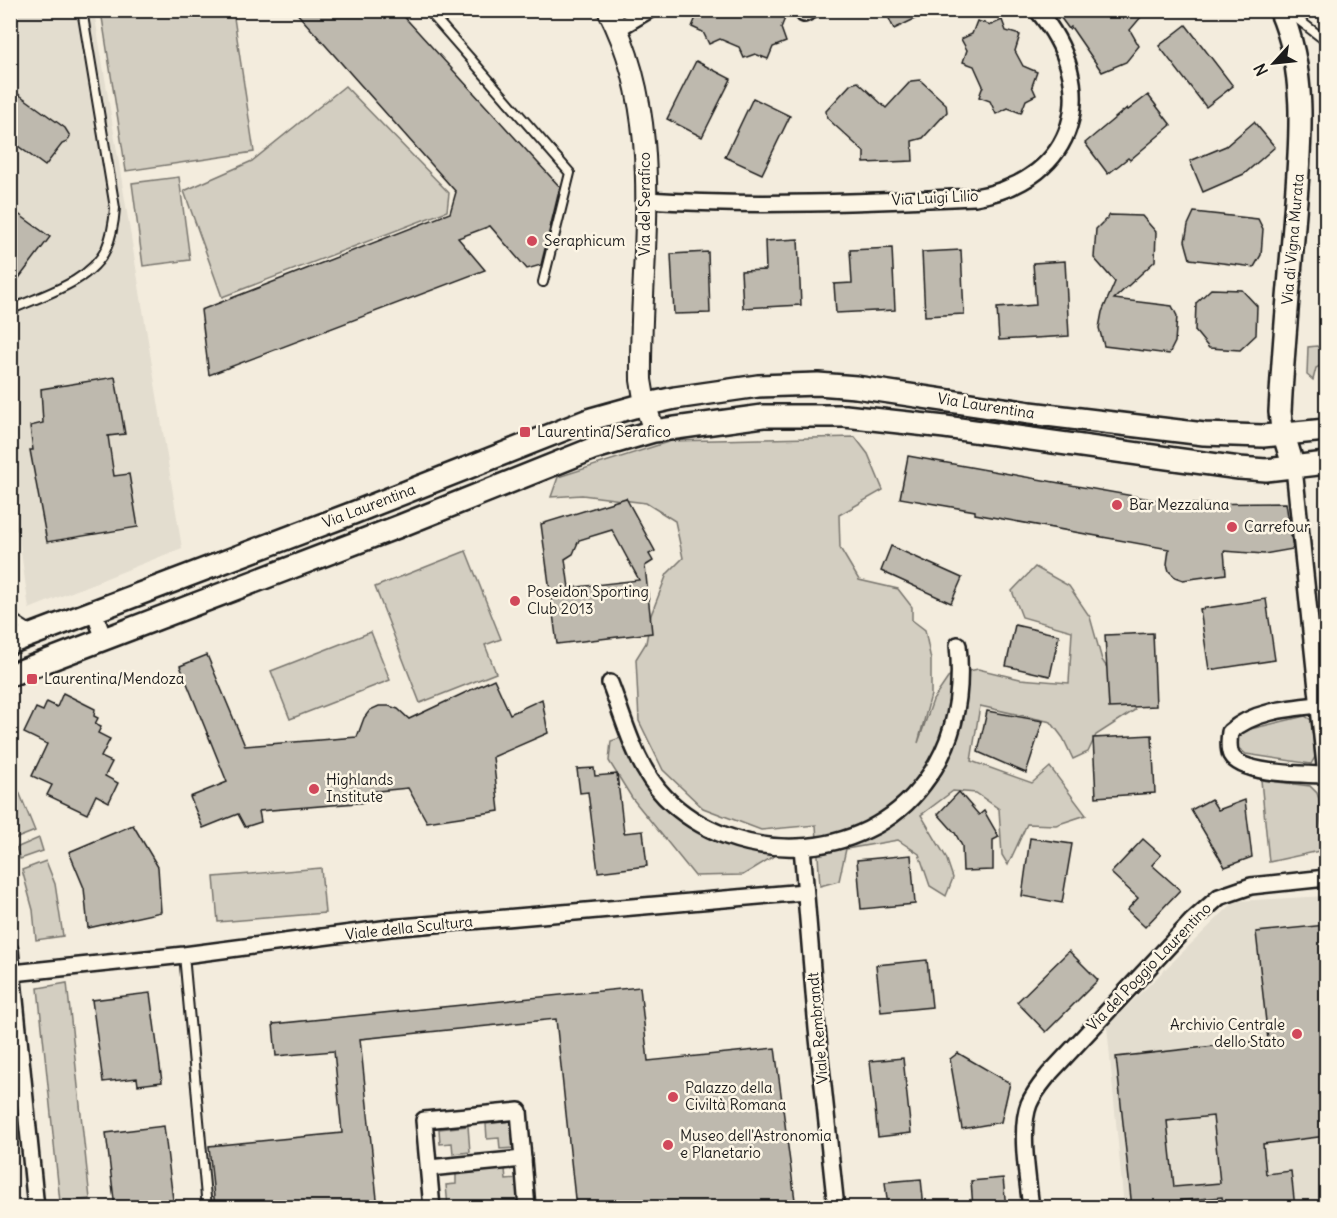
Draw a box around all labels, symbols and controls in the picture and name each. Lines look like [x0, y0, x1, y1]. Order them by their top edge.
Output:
north arrow [1244, 33, 1304, 93]
text: N [1249, 60, 1272, 79]
street label: Via del Serafico [635, 152, 654, 256]
street label: Via di Vigna Murata [1277, 172, 1308, 305]
street label: Via Luigi Lilio [891, 186, 979, 209]
place label: Seraphicum [544, 231, 625, 250]
marker: Seraphicum [525, 234, 539, 248]
street label: Via Laurentina [936, 388, 1036, 423]
place label: Laurentina/Serafico [537, 422, 671, 441]
marker: Laurentina/Serafico [518, 425, 532, 439]
street label: Via Laurentina [320, 479, 418, 532]
place label: Bar Mezzaluna [1129, 495, 1230, 514]
marker: Bar Mezzaluna [1110, 498, 1124, 512]
place label: Carrefour [1244, 517, 1310, 536]
marker: Carrefour [1225, 520, 1239, 534]
place label: Poseidon Sporting Club 2013 [527, 582, 649, 618]
marker: Poseidon Sporting Club 2013 [508, 594, 522, 608]
place label: Laurentina/Mendoza [44, 669, 185, 688]
marker: Laurentina/Mendoza [25, 672, 39, 686]
place label: Highlands Institute [326, 770, 394, 806]
marker: Highlands Institute [307, 782, 321, 796]
street label: Via del Poggio Laurentino [1082, 899, 1215, 1035]
street label: Viale della Scultura [344, 911, 474, 944]
street label: Viale Rembrandt [803, 971, 832, 1085]
place label: Archivio Centrale dello Stato [1170, 1015, 1285, 1051]
marker: Archivio Centrale dello Stato [1290, 1027, 1304, 1041]
place label: Palazzo della Civiltà Romana [685, 1078, 787, 1114]
marker: Palazzo della Civiltà Romana [666, 1090, 680, 1104]
place label: Museo dell'Astronomia e Planetario [680, 1126, 832, 1162]
marker: Museo dell'Astronomia e Planetario [661, 1138, 675, 1152]

